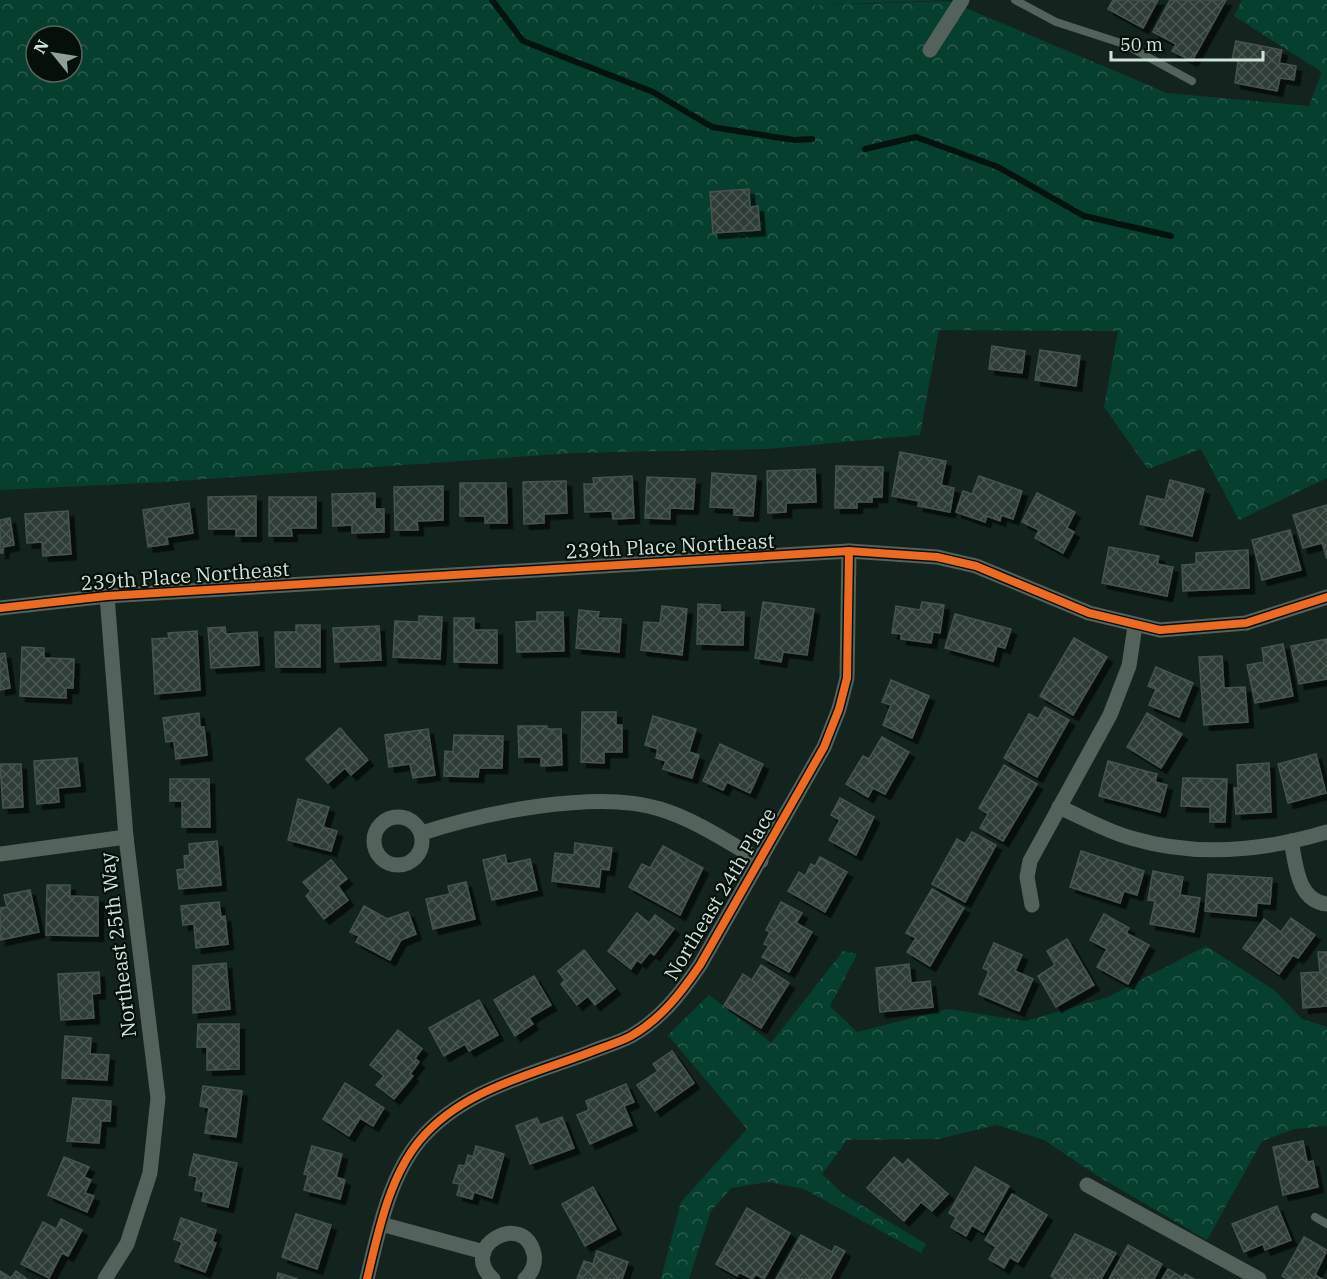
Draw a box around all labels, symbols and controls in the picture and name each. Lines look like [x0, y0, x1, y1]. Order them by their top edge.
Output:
north arrow [24, 24, 84, 84]
scale bar [1111, 24, 1262, 62]
text: 50 m [1120, 33, 1163, 56]
text: N [29, 36, 53, 57]
street label: 239th Place Northeast [565, 527, 775, 564]
street label: 239th Place Northeast [80, 555, 290, 596]
street label: Northeast 24th Place [657, 802, 782, 985]
street label: Northeast 25th Way [93, 851, 142, 1039]

